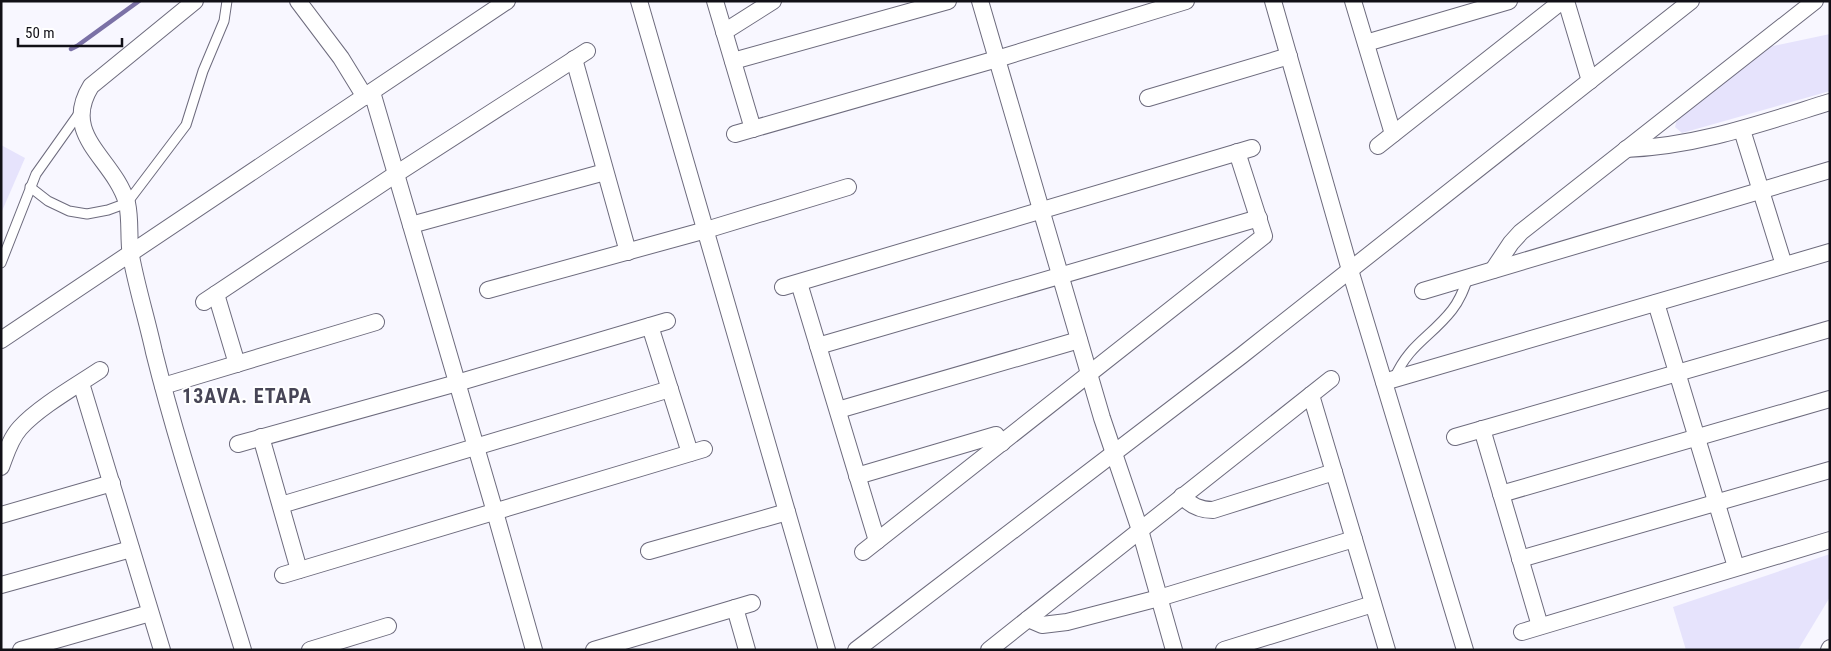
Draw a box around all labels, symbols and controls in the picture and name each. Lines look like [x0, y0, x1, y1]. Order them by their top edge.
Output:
scale bar [18, 15, 121, 47]
text: 50 m [25, 24, 55, 42]
district label: 13AVA. ETAPA [182, 384, 312, 408]

